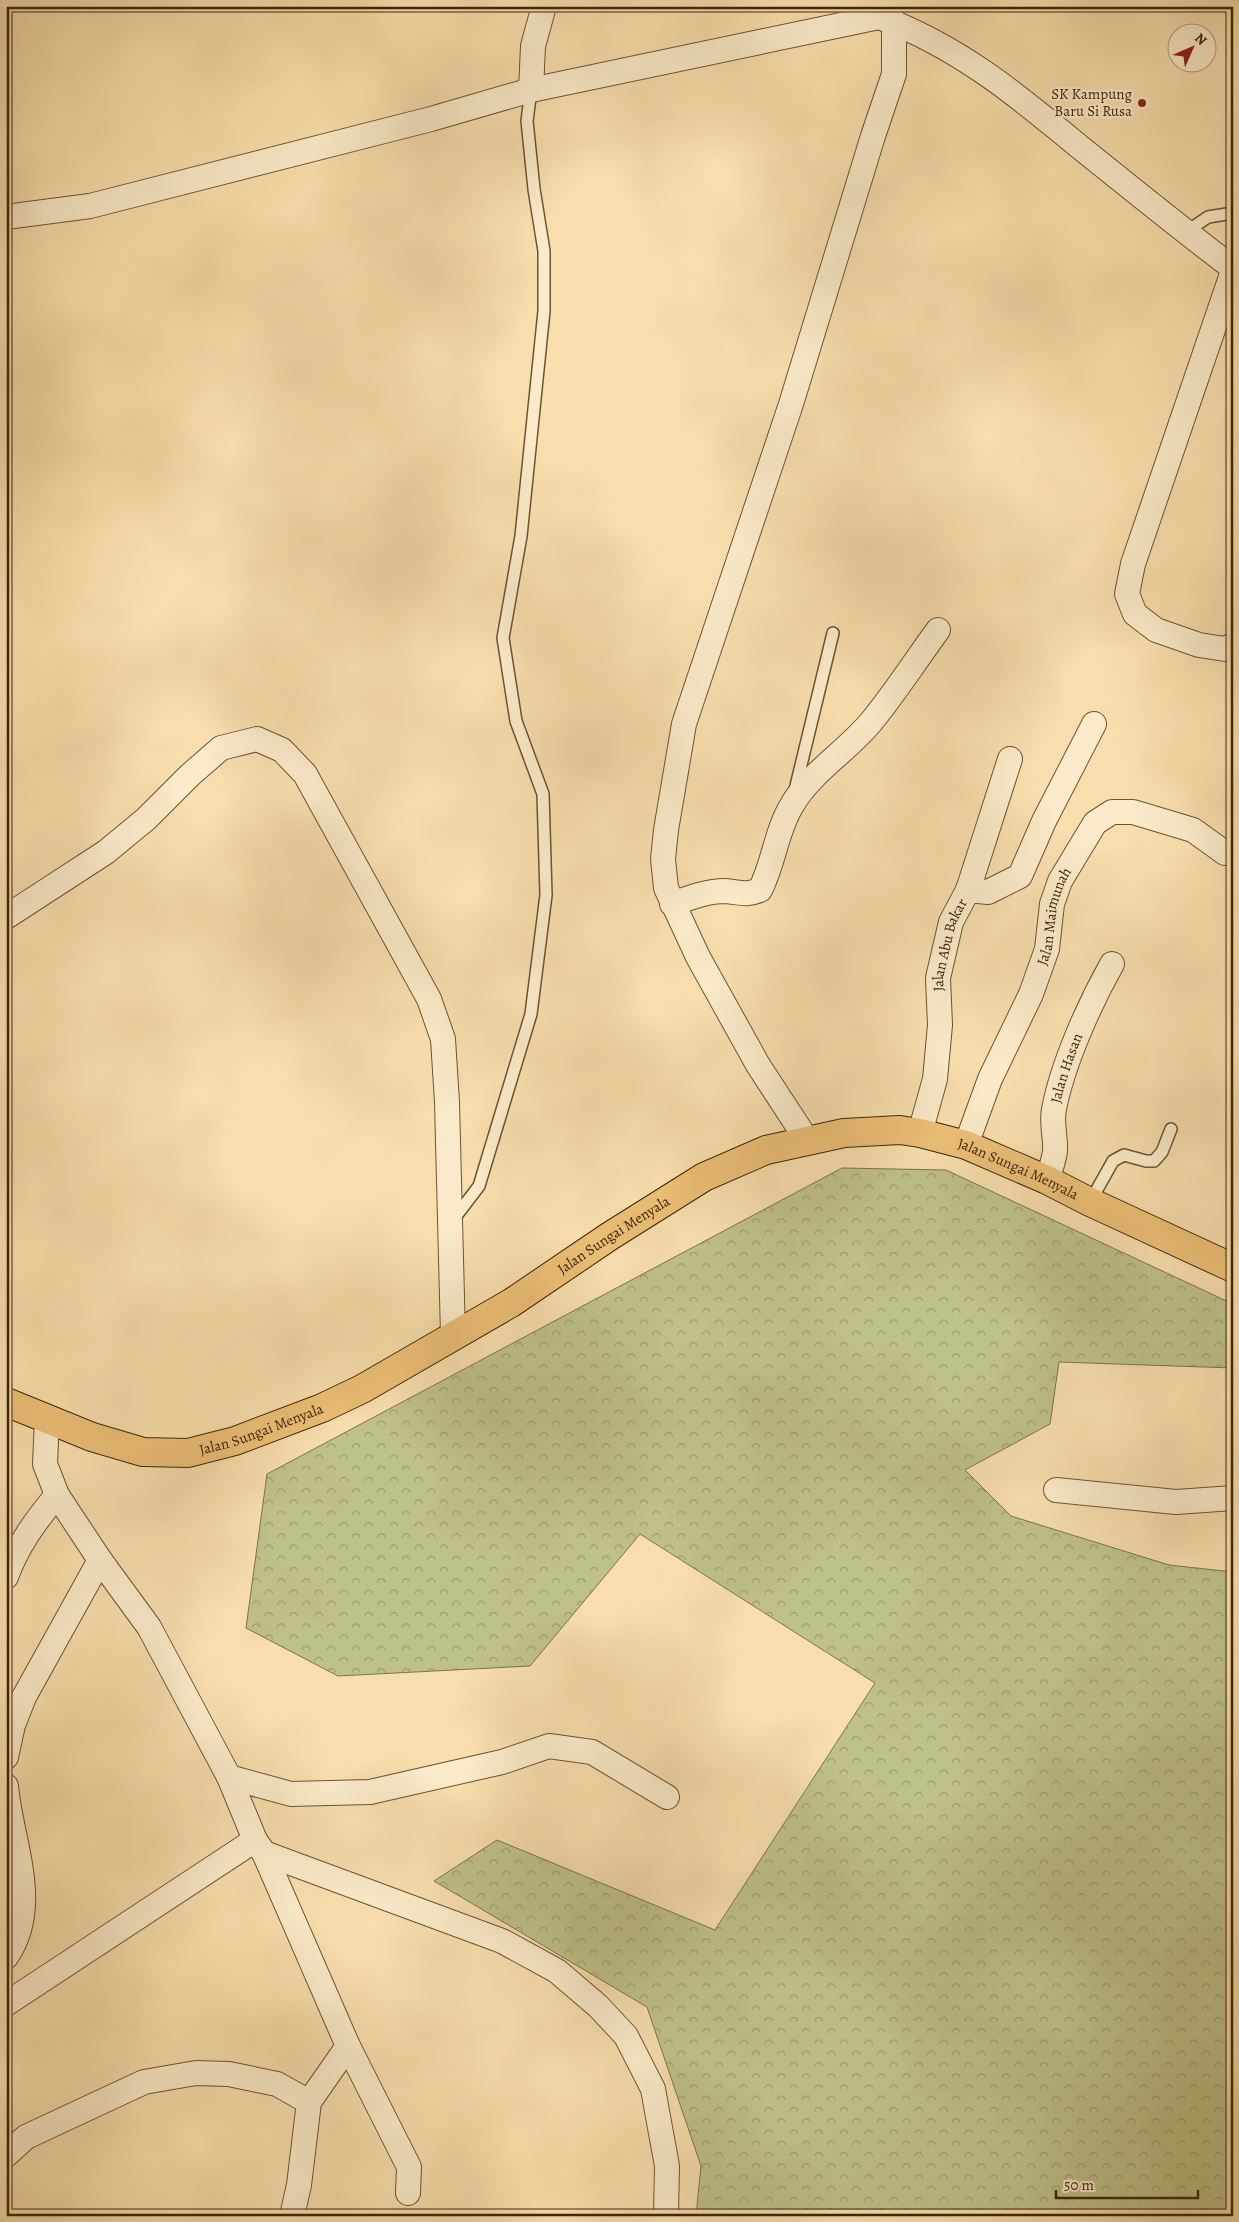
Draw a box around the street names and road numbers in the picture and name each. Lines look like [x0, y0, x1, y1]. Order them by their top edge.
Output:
street label: Jalan Maimunah [1032, 863, 1076, 968]
street label: Jalan Abu Bakar [928, 895, 972, 992]
street label: Jalan Hasan [1046, 1030, 1087, 1105]
street label: Jalan Sungai Menyala [956, 1133, 1082, 1205]
street label: Jalan Sungai Menyala [553, 1191, 674, 1279]
street label: Jalan Sungai Menyala [197, 1398, 326, 1460]

